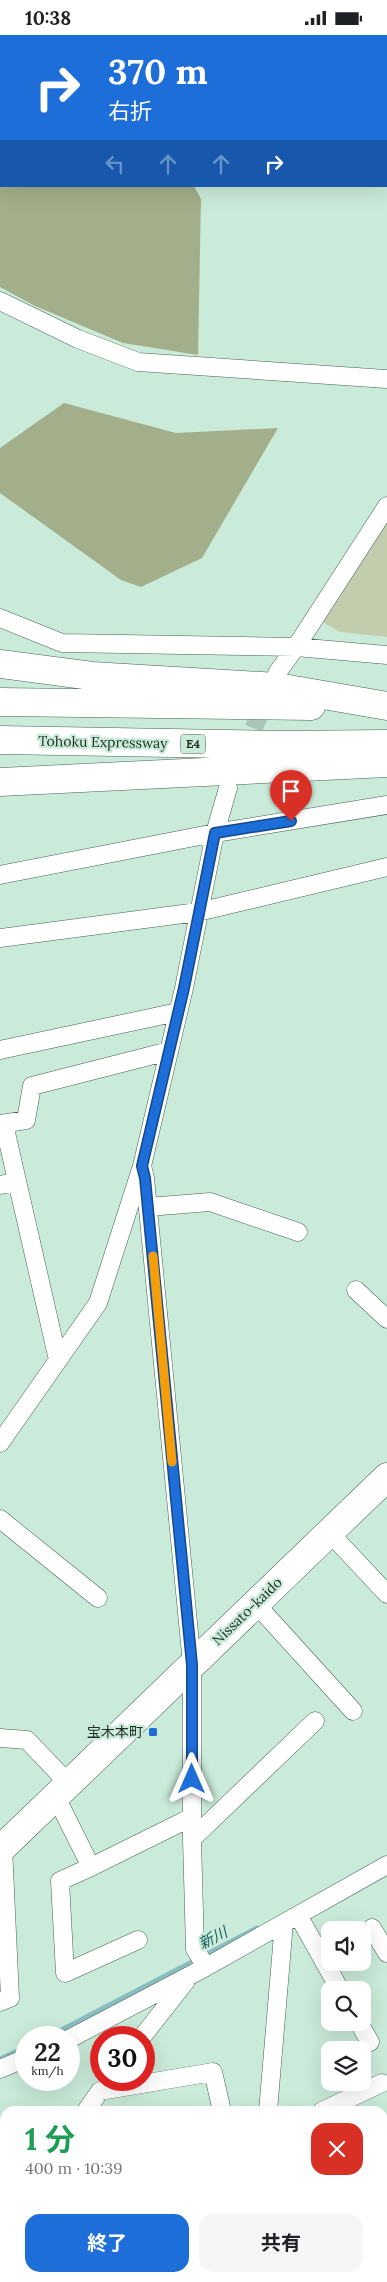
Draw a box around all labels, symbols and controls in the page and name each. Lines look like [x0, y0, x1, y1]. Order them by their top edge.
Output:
text: 10:38 [25, 6, 71, 30]
text: 370 m [108, 49, 208, 94]
icon: right [25, 55, 90, 120]
text: 右折 [108, 97, 152, 125]
icon: left [101, 150, 129, 178]
icon: ahead [154, 150, 182, 178]
icon: ahead [207, 150, 235, 178]
icon: right [260, 150, 288, 178]
street label: Tohoku Expressway [38, 732, 168, 752]
road number: E4 [180, 735, 206, 754]
pin [270, 770, 312, 821]
icon: arrive [277, 777, 305, 805]
street label: Nissato-kaido [208, 1573, 286, 1649]
place label: 宝木本町 [87, 1723, 143, 1741]
marker: 宝木本町 [147, 1726, 159, 1738]
position arrow [165, 1752, 217, 1804]
water label: 新川 [195, 1921, 232, 1953]
map controls [321, 1921, 371, 2091]
button: sound [321, 1921, 371, 1971]
button: search [321, 1981, 371, 2031]
speed limit sign: 30 [90, 2026, 155, 2091]
text: 22 [34, 2036, 61, 2068]
button: layers [321, 2041, 371, 2091]
text: km/h [31, 2063, 64, 2078]
text: 1 分 [25, 2120, 75, 2158]
button: close [311, 2123, 363, 2175]
text: 400 m · 10:39 [25, 2158, 122, 2178]
button: 終了 [25, 2214, 189, 2272]
button: 共有 [199, 2214, 363, 2272]

